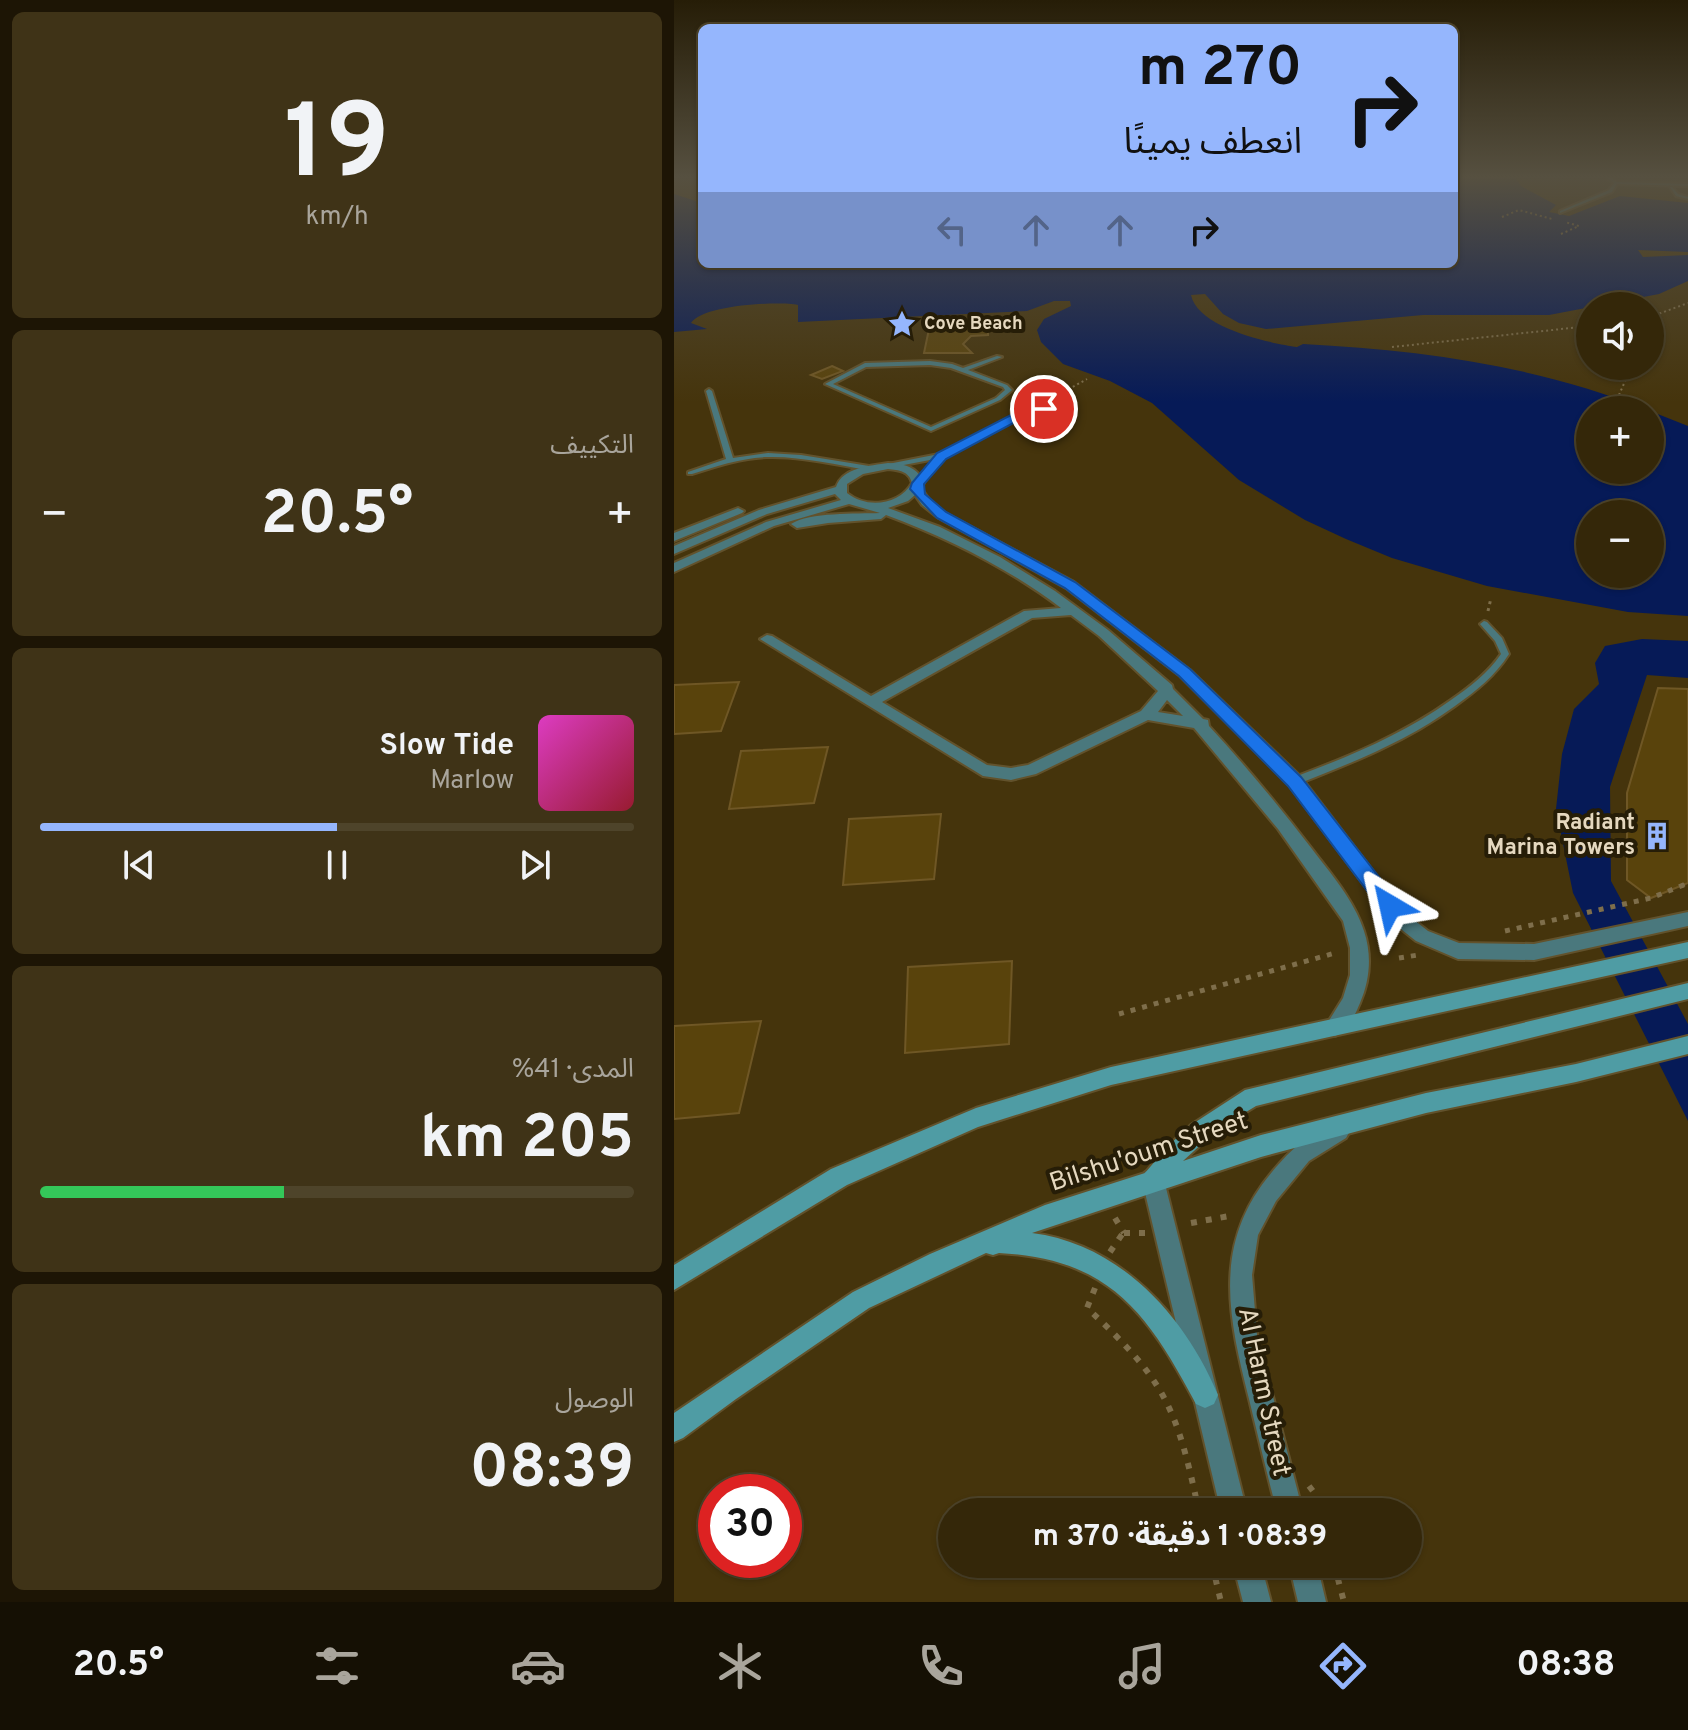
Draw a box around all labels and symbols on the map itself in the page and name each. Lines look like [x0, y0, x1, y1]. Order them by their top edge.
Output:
place icon: Cove Beach [887, 309, 917, 339]
place label: Cove Beach [924, 313, 1023, 336]
pin [1010, 375, 1078, 443]
place label: Radiant Marina Towers [1487, 810, 1635, 862]
building icon: Radiant Marina Towers [1642, 821, 1672, 851]
position arrow [1348, 864, 1432, 948]
street label: Bilshu'oum Street [1046, 1105, 1252, 1201]
street label: Al Harm Street [1229, 1305, 1297, 1479]
speed limit sign: 30 [698, 1474, 802, 1578]

